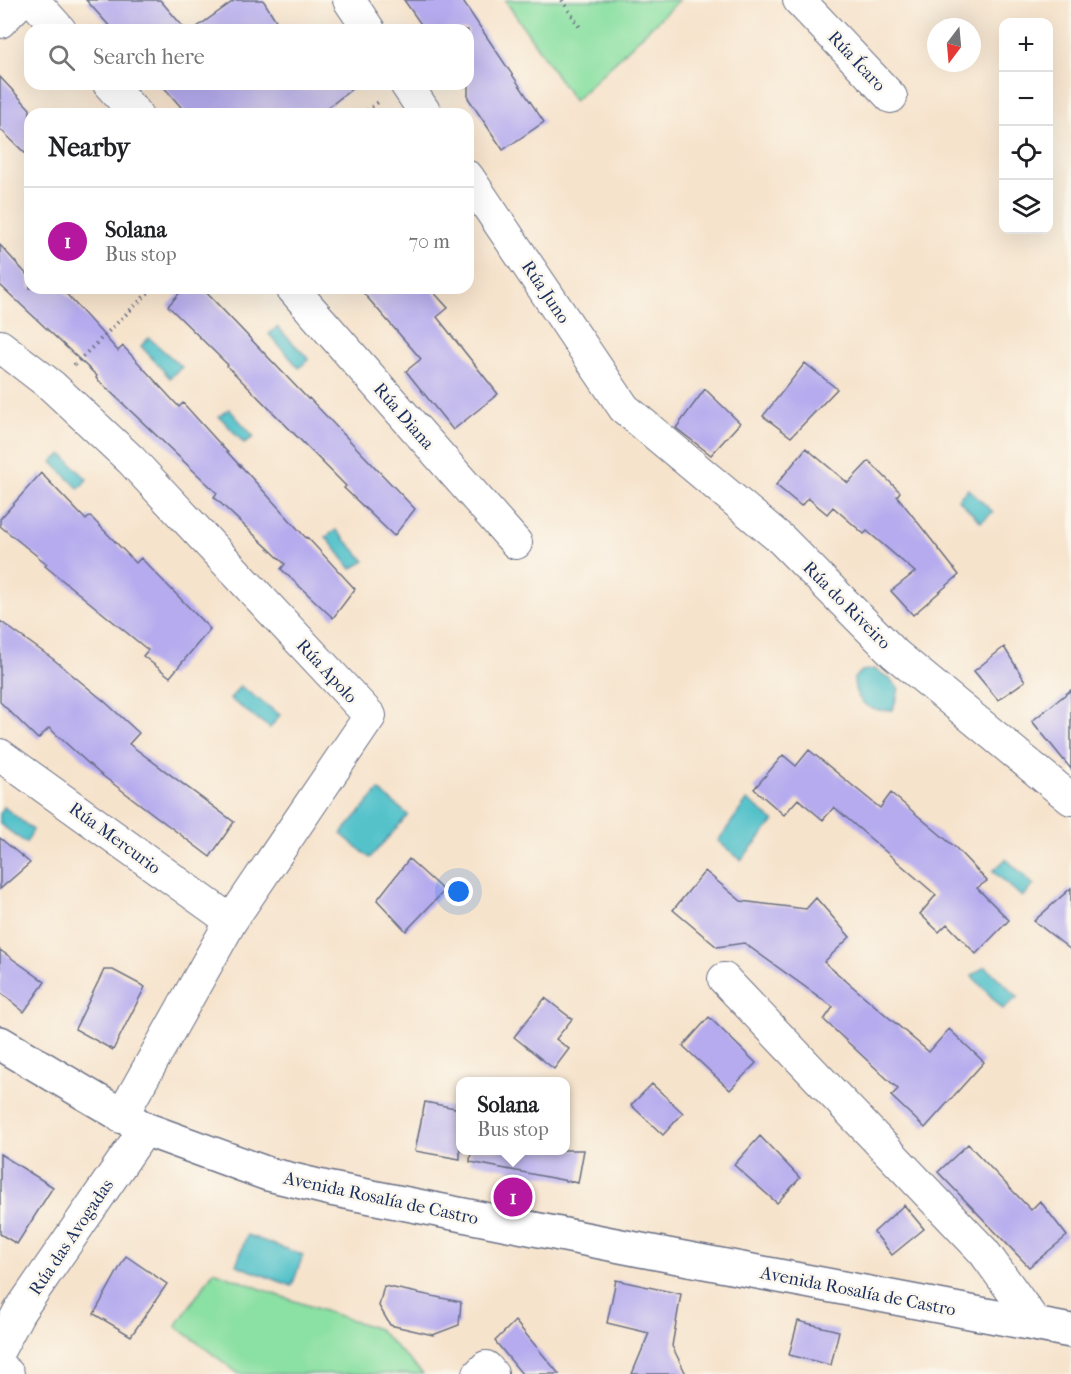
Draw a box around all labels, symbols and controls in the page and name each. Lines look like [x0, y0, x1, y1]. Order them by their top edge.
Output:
north arrow [927, 18, 981, 72]
map controls [999, 18, 1053, 234]
button: + [999, 18, 1053, 72]
search box [24, 24, 474, 90]
street label: Rúa Ícaro [823, 26, 891, 96]
icon: search [45, 41, 78, 74]
text: Search here [93, 44, 205, 70]
button: − [999, 72, 1053, 126]
button: locate [999, 126, 1053, 180]
text: Nearby [48, 132, 130, 163]
button: layers [999, 180, 1053, 234]
text: Solana [105, 217, 167, 243]
text: 1 [64, 230, 71, 253]
text: 70 m [408, 230, 450, 253]
text: Bus stop [105, 243, 177, 266]
street label: Rúa Juno [517, 257, 574, 328]
street label: Rúa Diana [369, 379, 439, 454]
street label: Rúa do Riveiro [798, 557, 895, 654]
street label: Rúa Apolo [292, 635, 361, 708]
street label: Rúa Mercurio [65, 798, 165, 879]
your location [444, 877, 473, 906]
popup [456, 1077, 570, 1155]
text: Solana [477, 1092, 539, 1118]
text: Bus stop [477, 1118, 549, 1141]
street label: Avenida Rosalía de Castro [281, 1167, 480, 1229]
pin: 1 [494, 1174, 532, 1220]
street label: Rúa das Avogadas [25, 1175, 118, 1299]
street label: Avenida Rosalía de Castro [757, 1262, 957, 1321]

